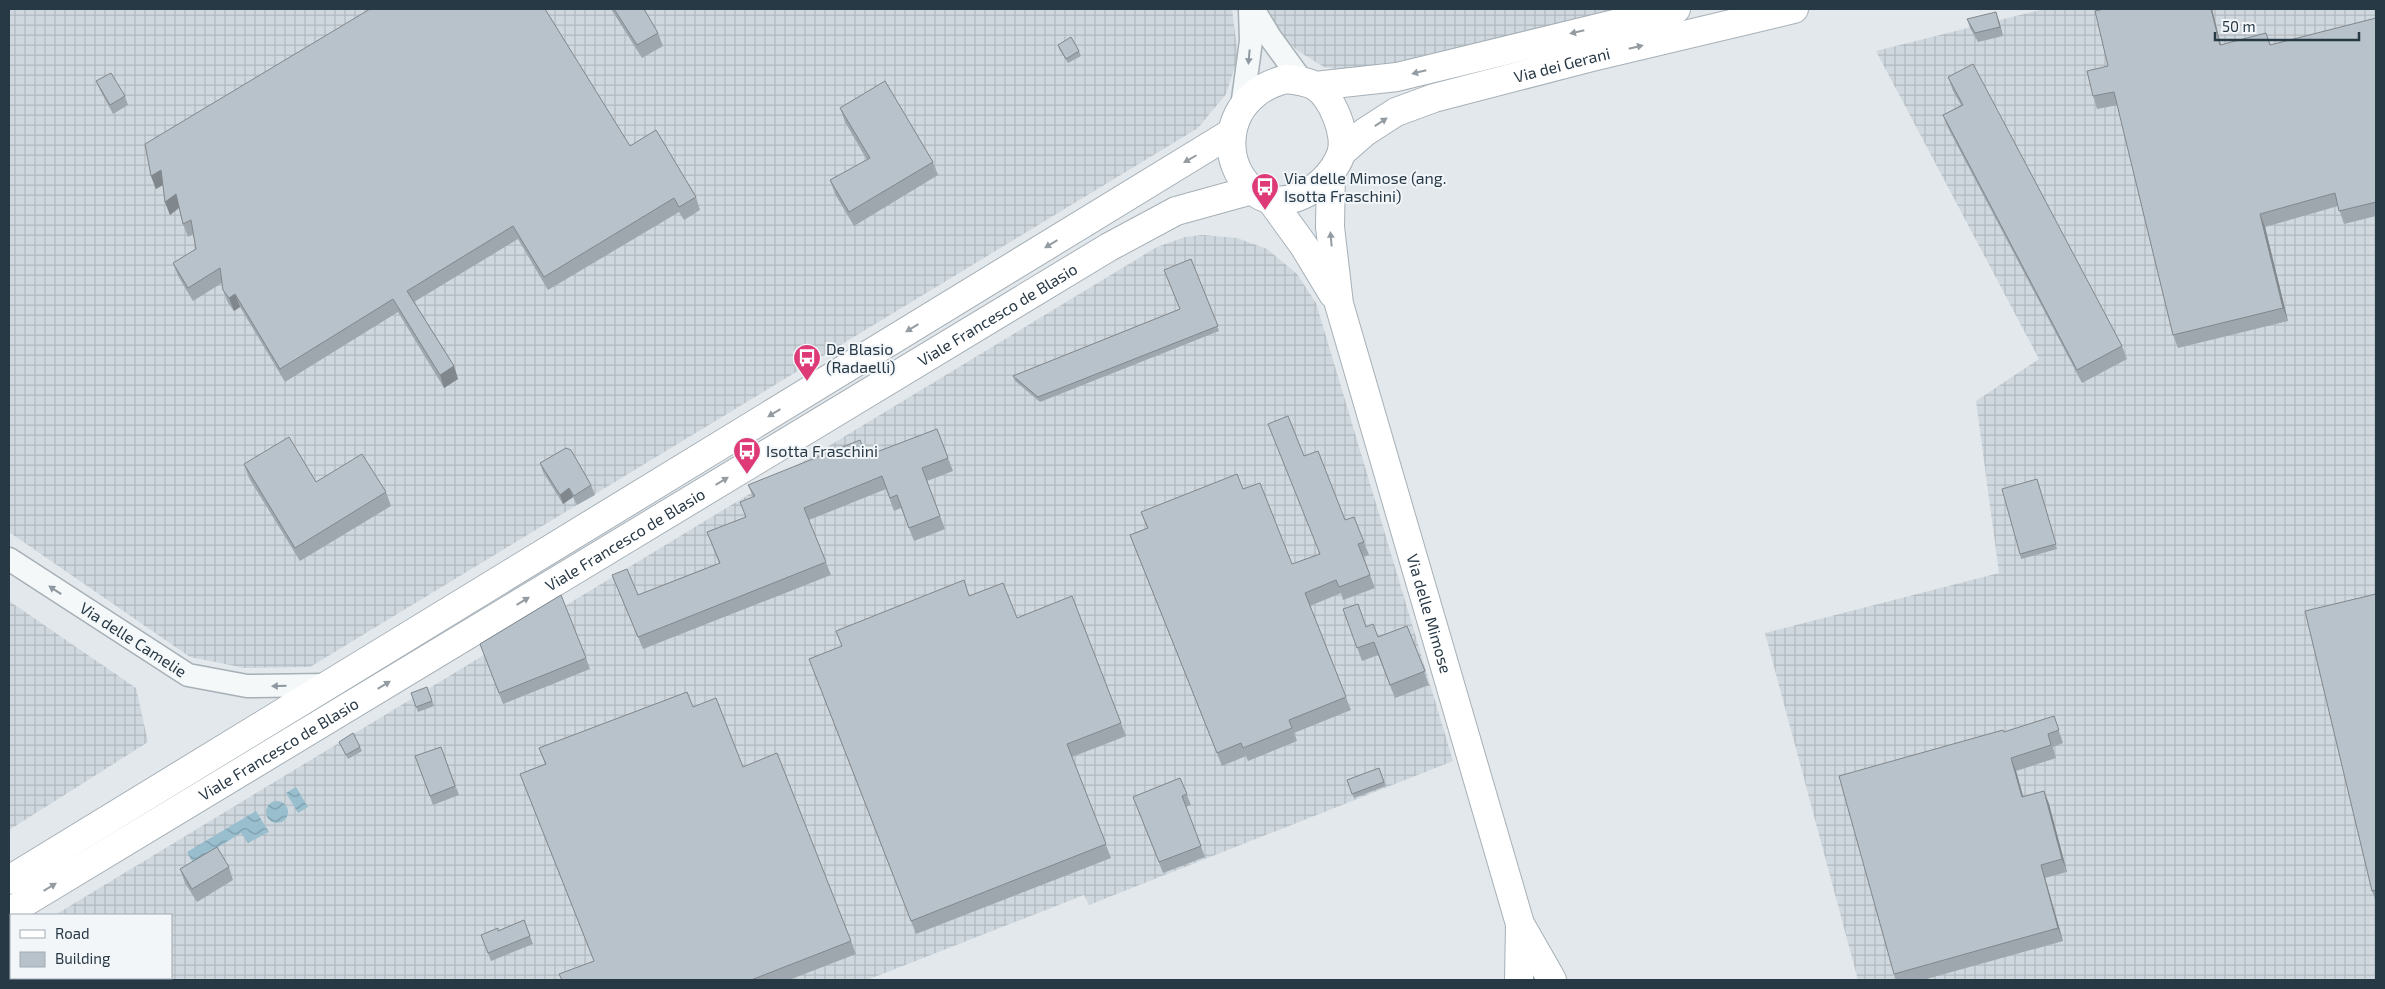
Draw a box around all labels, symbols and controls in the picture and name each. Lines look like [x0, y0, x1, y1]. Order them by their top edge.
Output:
scale bar [2215, 10, 2359, 42]
text: 50 m [2222, 17, 2256, 35]
one-way arrow [1569, 28, 1584, 36]
street label: Via dei Gerani [1512, 43, 1612, 86]
one-way arrow [1629, 43, 1644, 51]
one-way arrow [1245, 50, 1253, 66]
one-way arrow [1412, 68, 1427, 76]
one-way arrow [1374, 117, 1387, 127]
one-way arrow [1184, 155, 1197, 164]
place label: Via delle Mimose (ang. Isotta Fraschini) [1284, 168, 1446, 205]
bus stop icon: Via delle Mimose (ang. Isotta Fraschini) [1250, 172, 1280, 211]
one-way arrow [1326, 230, 1334, 246]
one-way arrow [1044, 239, 1058, 248]
street label: Viale Francesco de Blasio [914, 259, 1080, 370]
one-way arrow [906, 324, 919, 333]
place label: De Blasio (Radaelli) [826, 339, 896, 376]
bus stop icon: De Blasio (Radaelli) [792, 343, 822, 382]
one-way arrow [767, 408, 780, 417]
bus stop icon: Isotta Fraschini [732, 436, 762, 475]
place label: Isotta Fraschini [766, 441, 878, 460]
one-way arrow [716, 476, 729, 485]
street label: Viale Francesco de Blasio [542, 484, 708, 595]
street label: Via delle Mimose [1403, 551, 1456, 675]
one-way arrow [49, 585, 62, 595]
one-way arrow [517, 596, 530, 605]
street label: Via delle Camelie [77, 598, 190, 681]
one-way arrow [378, 680, 391, 689]
one-way arrow [271, 682, 287, 690]
street label: Viale Francesco de Blasio [195, 693, 362, 804]
one-way arrow [44, 882, 57, 891]
legend [10, 914, 172, 979]
text: Road [55, 924, 90, 942]
text: Building [55, 949, 111, 967]

